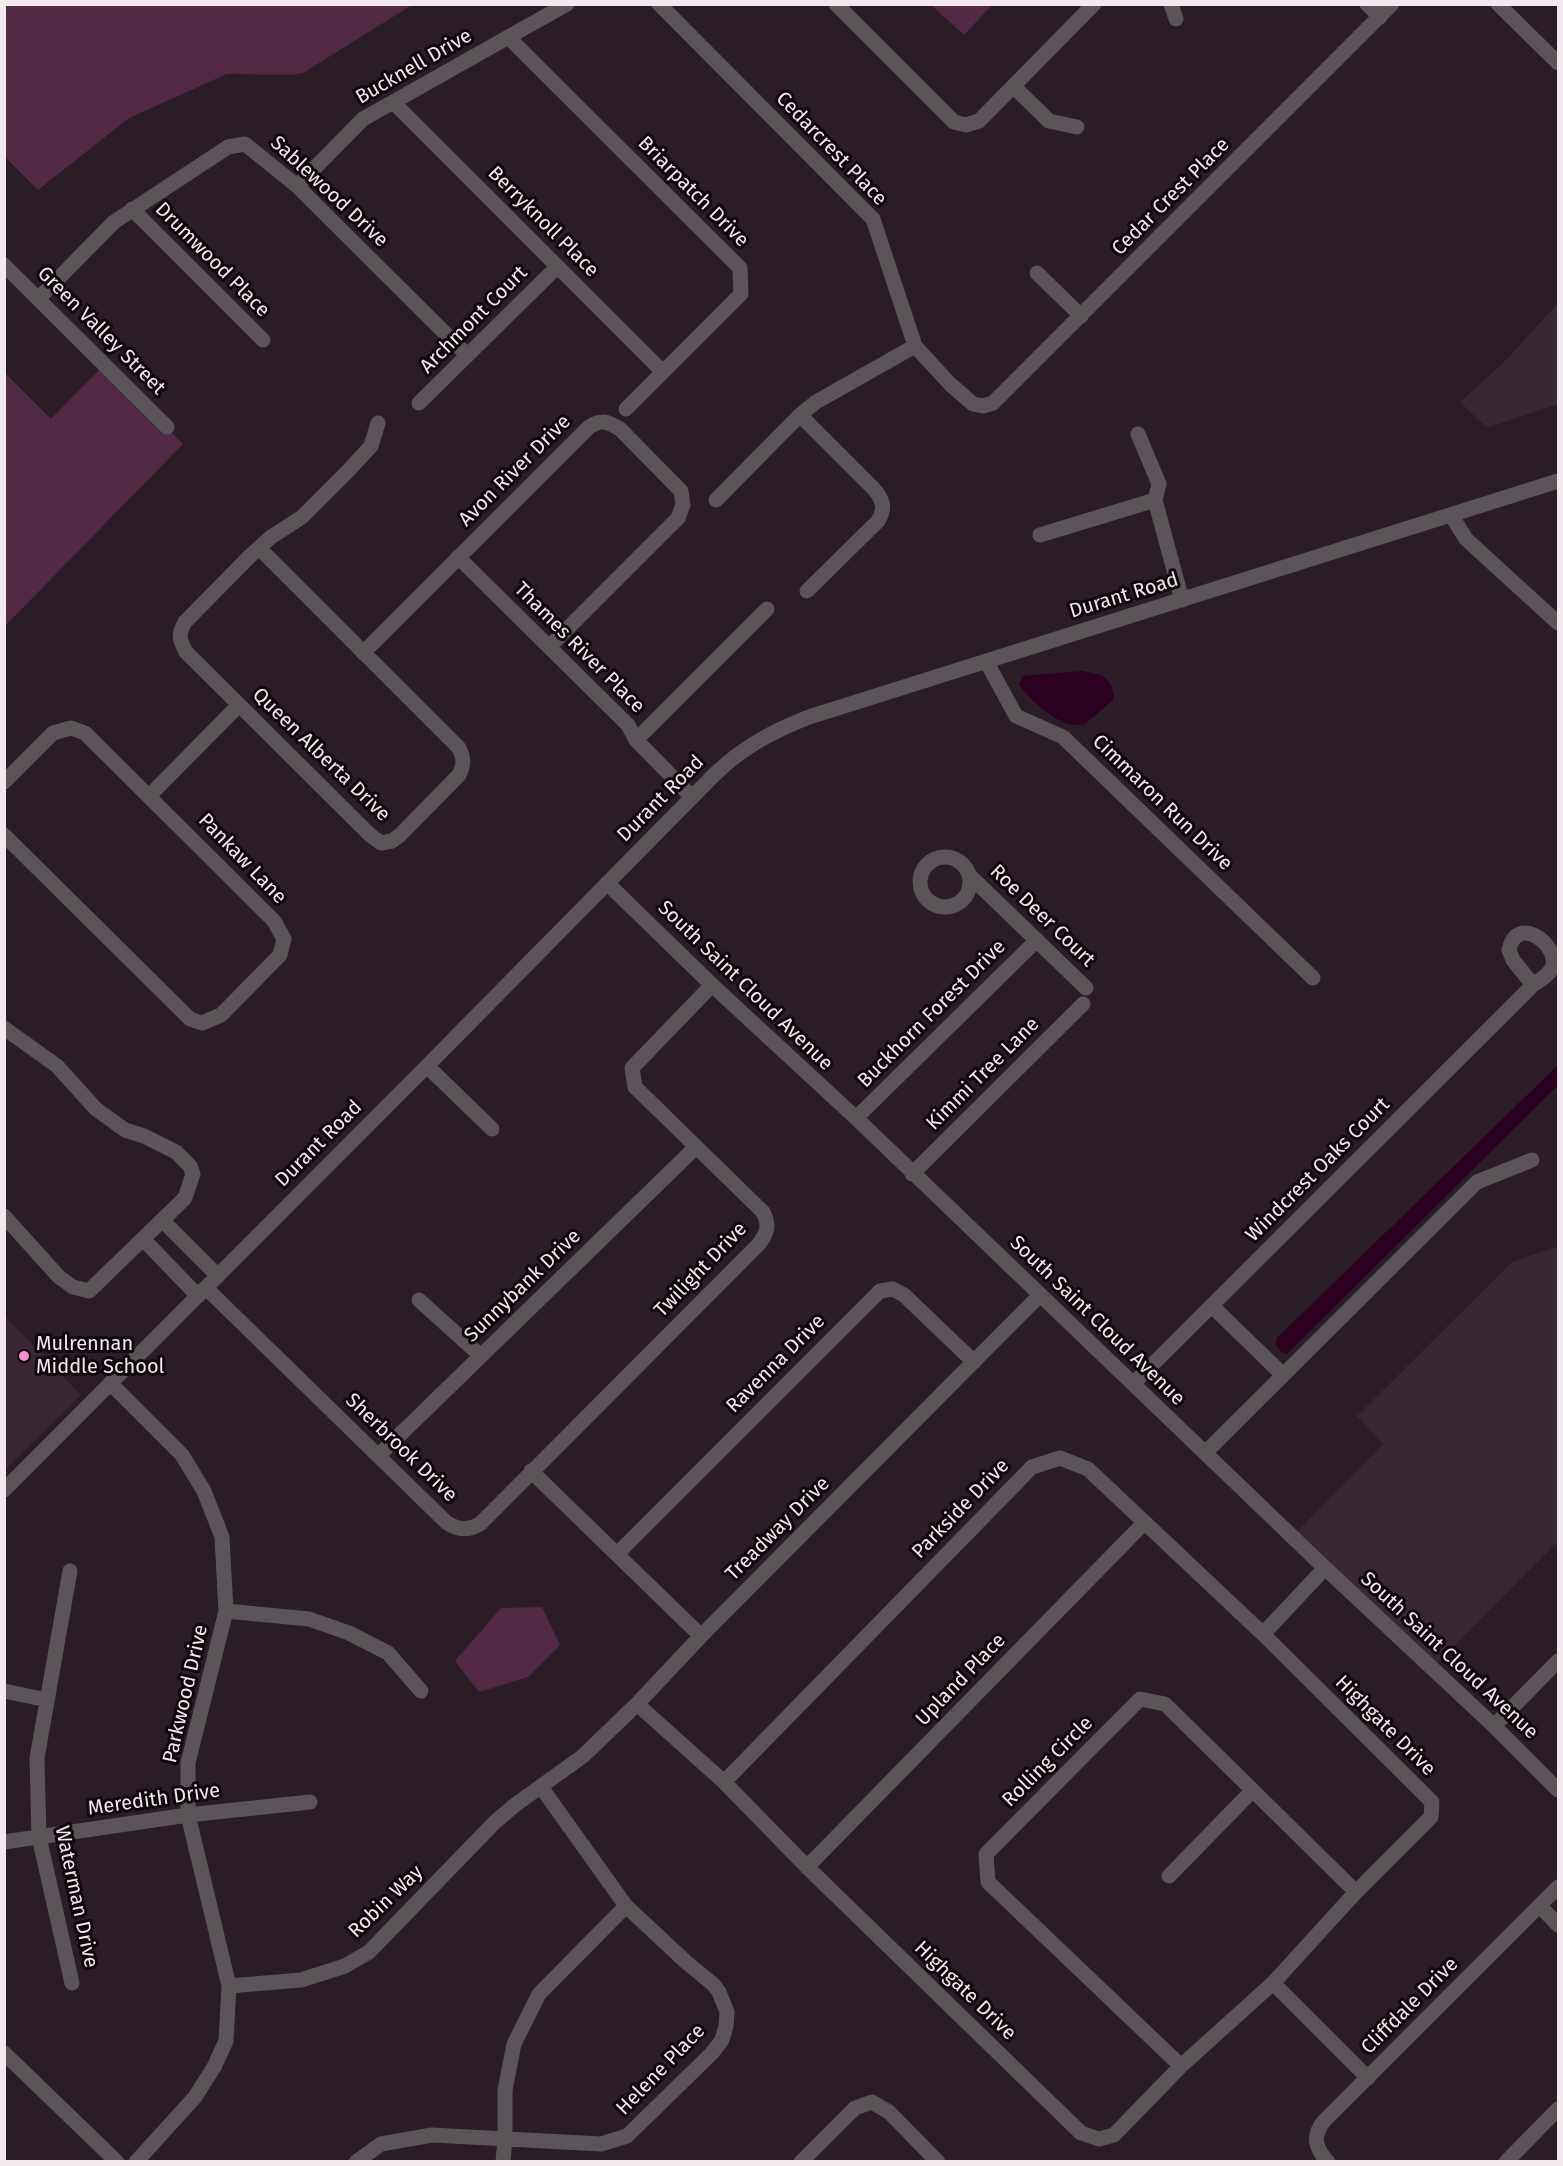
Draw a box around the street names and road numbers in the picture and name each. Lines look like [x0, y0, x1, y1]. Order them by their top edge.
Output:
street label: Bucknell Drive [352, 24, 476, 110]
street label: Cedarcrest Place [771, 87, 891, 211]
street label: Sablewood Drive [265, 131, 393, 253]
street label: Briarpatch Drive [633, 132, 753, 252]
street label: Cedar Crest Place [1107, 133, 1235, 261]
street label: Berryknoll Place [482, 161, 604, 283]
street label: Drumwood Place [150, 198, 274, 322]
street label: Archmont Court [415, 261, 533, 379]
street label: Green Valley Street [32, 262, 170, 400]
street label: Avon River Drive [454, 410, 576, 532]
street label: Durant Road [1067, 568, 1181, 624]
street label: Thames River Place [509, 578, 649, 718]
street label: Queen Alberta Drive [247, 683, 395, 827]
street label: Cimmaron Run Drive [1087, 730, 1237, 876]
street label: Durant Road [613, 751, 709, 847]
street label: Pankaw Lane [193, 809, 291, 909]
street label: Roe Deer Court [985, 860, 1099, 972]
street label: South Saint Cloud Avenue [653, 896, 837, 1076]
street label: Buckhorn Forest Drive [853, 935, 1011, 1093]
street label: Kimmi Tree Lane [922, 1013, 1044, 1135]
street label: Windcrest Oaks Court [1241, 1093, 1395, 1247]
street label: Durant Road [271, 1096, 367, 1192]
street label: Twilight Drive [650, 1218, 752, 1322]
street label: Sunnybank Drive [460, 1224, 586, 1348]
street label: South Saint Cloud Avenue [1005, 1231, 1189, 1411]
street label: Ravenna Drive [722, 1310, 830, 1418]
street label: Sherbrook Drive [340, 1389, 462, 1507]
street label: Parkside Drive [907, 1454, 1015, 1564]
street label: Treadway Drive [721, 1472, 835, 1586]
street label: South Saint Cloud Avenue [1355, 1567, 1543, 1745]
street label: Parkwood Drive [158, 1623, 214, 1765]
street label: Upland Place [911, 1629, 1011, 1731]
street label: Highgate Drive [1330, 1671, 1440, 1781]
street label: Rolling Circle [998, 1712, 1098, 1812]
street label: Meredith Drive [86, 1779, 222, 1821]
street label: Waterman Drive [49, 1824, 103, 1970]
street label: Robin Way [344, 1861, 428, 1943]
street label: Highgate Drive [909, 1936, 1021, 2046]
street label: Cliffdale Drive [1357, 1953, 1463, 2059]
street label: Helene Place [612, 2020, 710, 2120]

